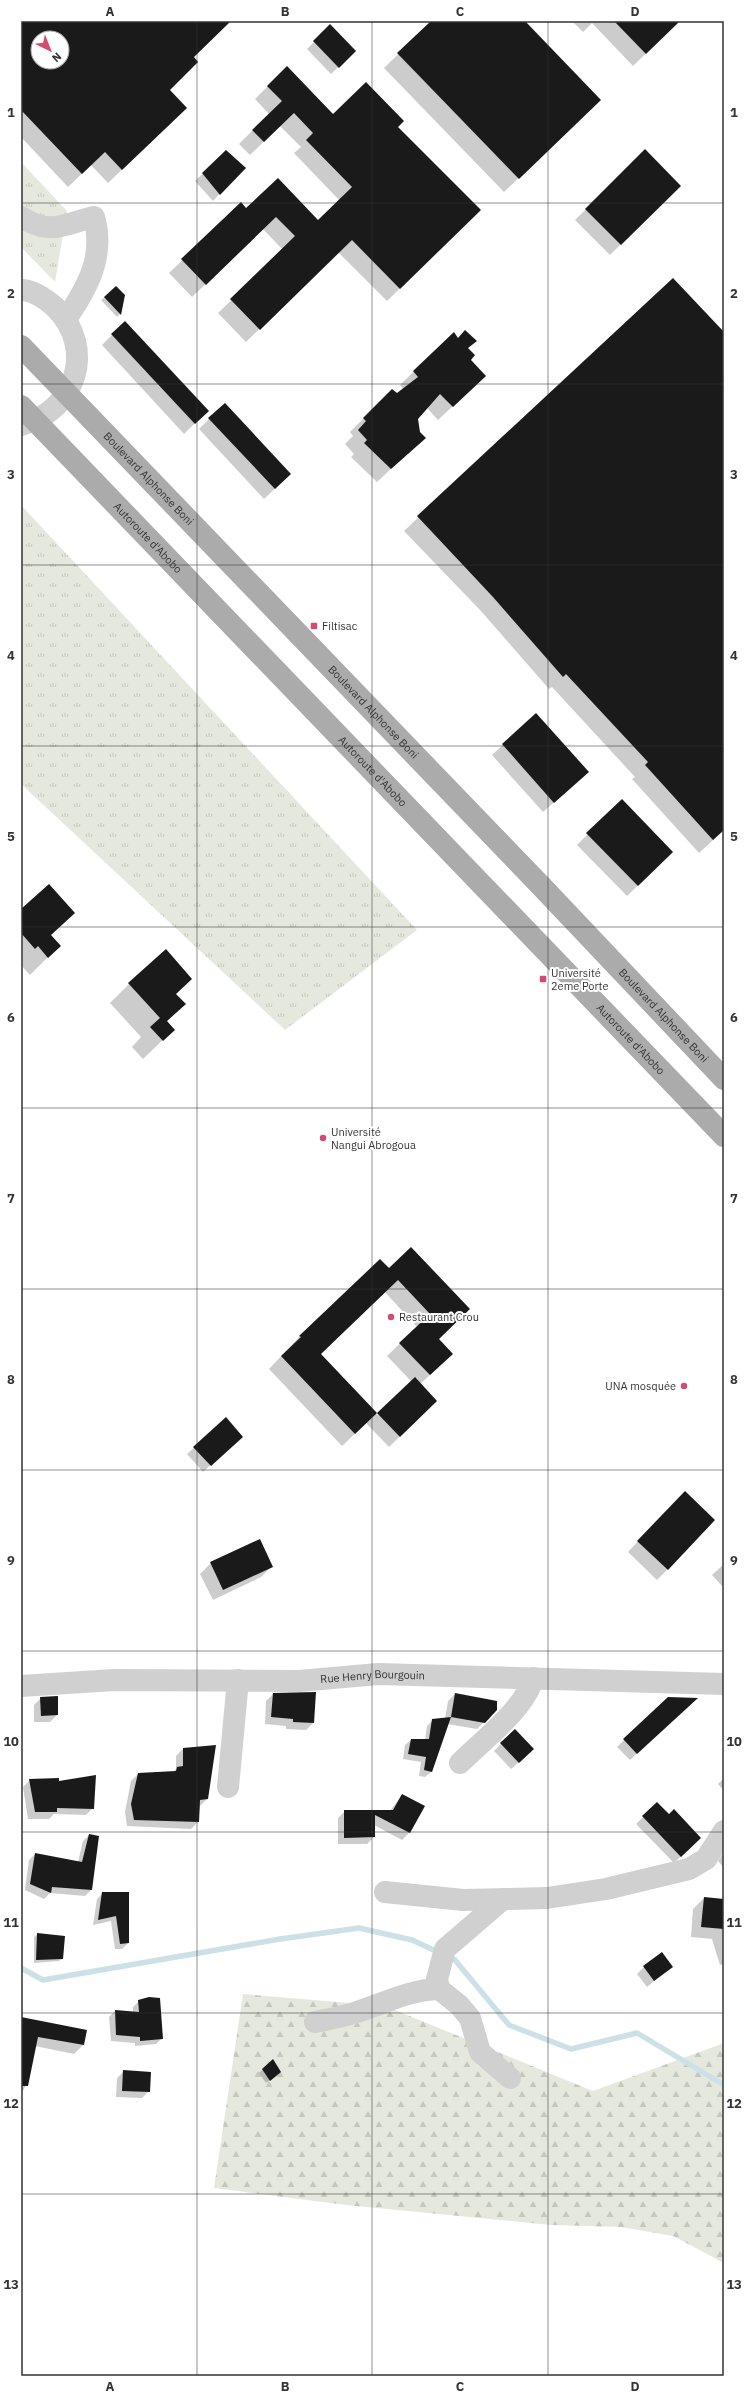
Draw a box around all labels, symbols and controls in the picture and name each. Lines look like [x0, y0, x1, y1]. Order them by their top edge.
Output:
text: A [106, 3, 115, 20]
text: B [281, 3, 290, 20]
text: C [456, 3, 465, 20]
text: D [630, 3, 640, 20]
north arrow [30, 30, 70, 70]
text: N [49, 49, 65, 65]
text: 1 [7, 104, 15, 121]
text: 1 [730, 104, 738, 121]
text: 2 [7, 285, 15, 302]
text: 2 [730, 285, 738, 302]
street label: Boulevard Alphonse Boni [101, 429, 197, 528]
text: 3 [7, 466, 15, 483]
text: 3 [730, 466, 738, 483]
street label: Autoroute d'Abobo [111, 499, 185, 576]
place label: Filtisac [322, 619, 358, 633]
marker: Filtisac [309, 621, 319, 631]
text: 4 [7, 647, 15, 664]
text: 4 [730, 647, 738, 664]
street label: Boulevard Alphonse Boni [325, 662, 422, 761]
street label: Autoroute d'Abobo [335, 733, 410, 810]
text: 5 [7, 828, 15, 845]
text: 5 [730, 828, 738, 845]
street label: Boulevard Alphonse Boni [616, 965, 712, 1065]
place label: Université 2eme Porte [551, 966, 608, 993]
marker: Université 2eme Porte [538, 974, 548, 984]
street label: Autoroute d'Abobo [593, 1001, 668, 1077]
text: 6 [7, 1009, 15, 1026]
text: 6 [730, 1009, 738, 1026]
place label: Université Nangui Abrogoua [331, 1125, 416, 1152]
marker: Université Nangui Abrogoua [318, 1133, 328, 1143]
text: 7 [7, 1190, 15, 1207]
text: 7 [730, 1190, 738, 1207]
place label: Restaurant Crou [399, 1310, 479, 1324]
marker: Restaurant Crou [386, 1312, 396, 1322]
text: 8 [7, 1371, 15, 1388]
text: 8 [730, 1371, 738, 1388]
place label: UNA mosquée [605, 1379, 676, 1393]
marker: UNA mosquée [679, 1381, 689, 1391]
text: 9 [7, 1552, 15, 1569]
text: 9 [730, 1552, 738, 1569]
street label: Rue Henry Bourgouin [320, 1667, 425, 1686]
text: 10 [3, 1733, 19, 1750]
text: 10 [726, 1733, 742, 1750]
text: 11 [3, 1914, 19, 1931]
text: 11 [726, 1914, 742, 1931]
text: 12 [3, 2095, 19, 2112]
text: 12 [726, 2095, 742, 2112]
text: 13 [3, 2276, 19, 2293]
text: 13 [726, 2276, 742, 2293]
text: A [106, 2378, 115, 2395]
text: B [281, 2378, 290, 2395]
text: C [456, 2378, 465, 2395]
text: D [630, 2378, 640, 2395]

